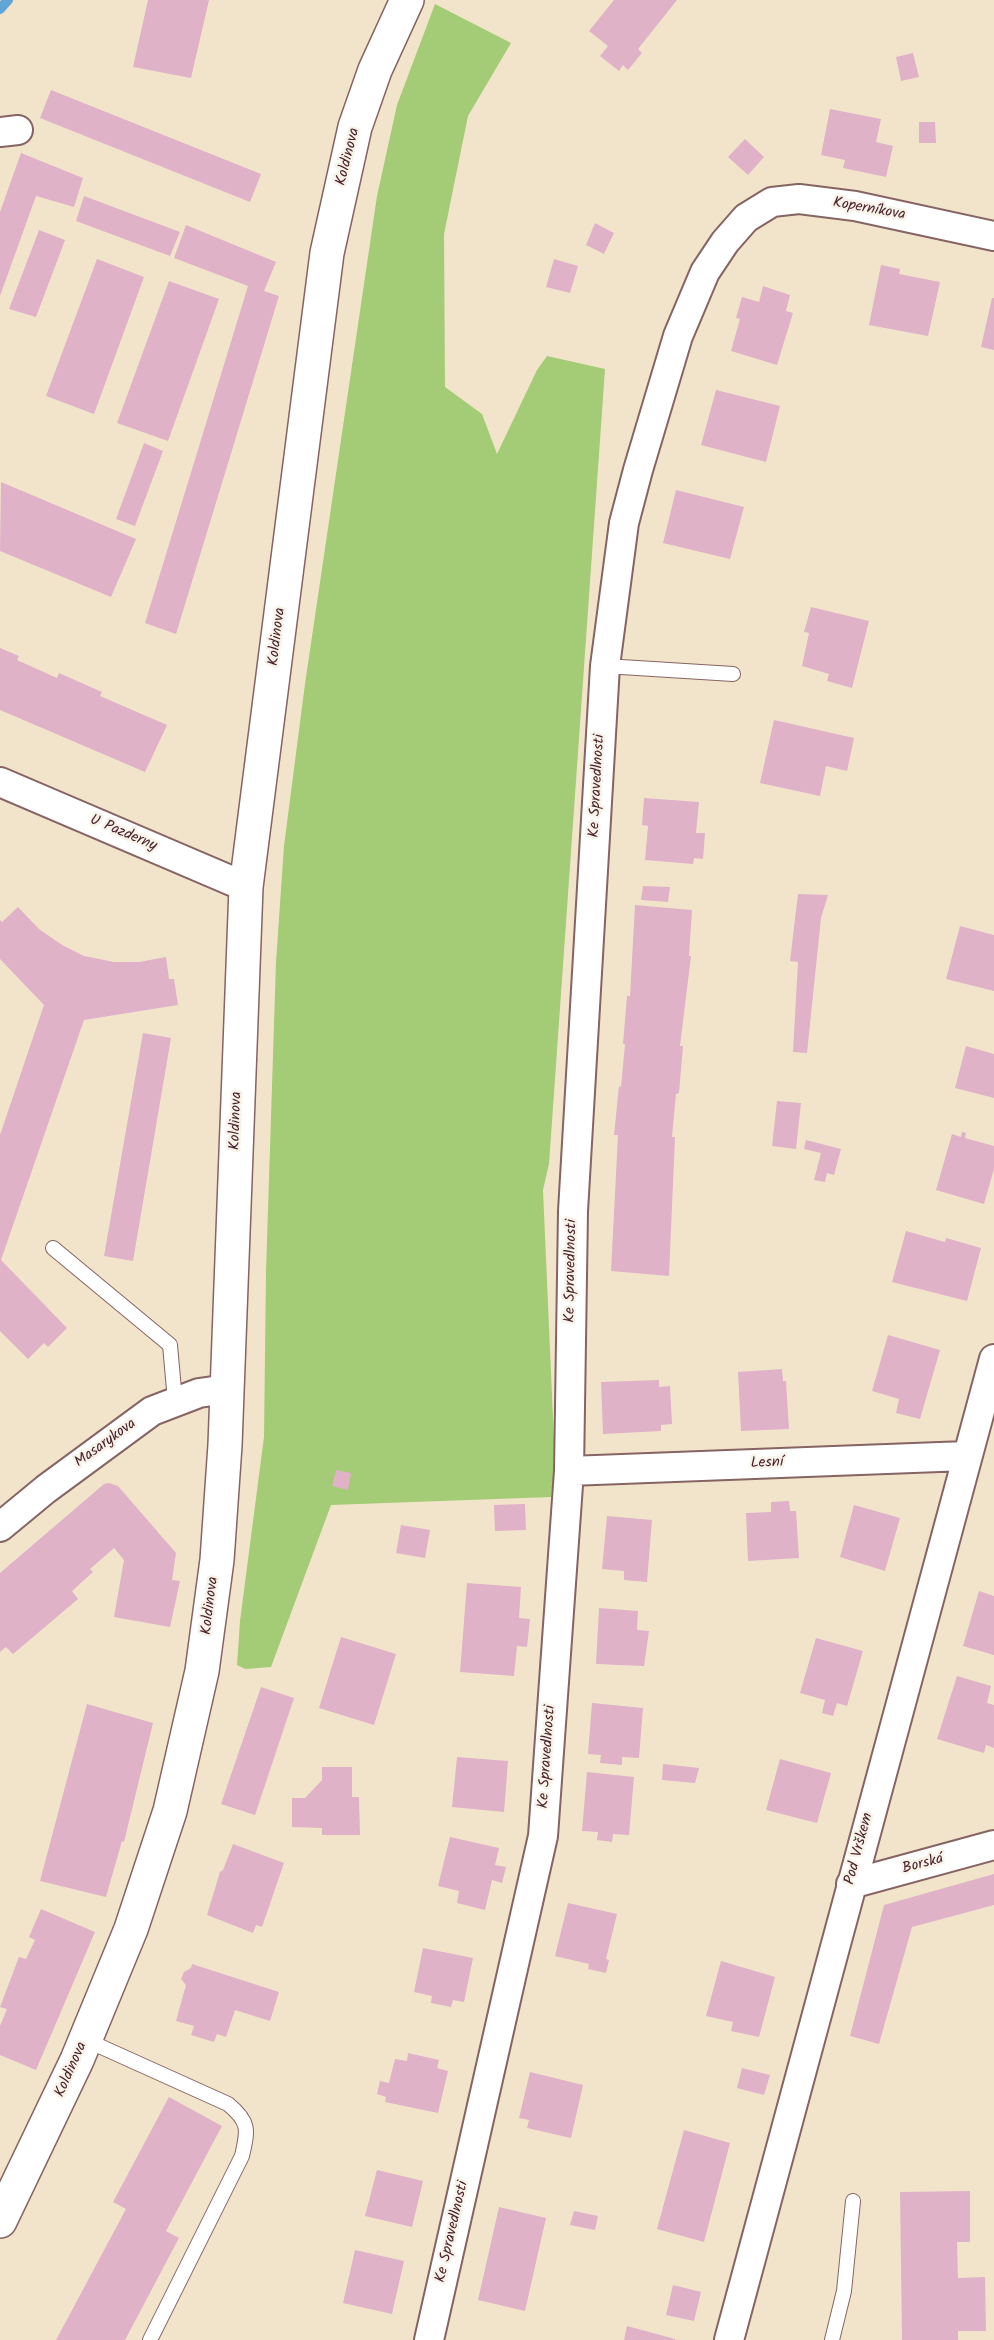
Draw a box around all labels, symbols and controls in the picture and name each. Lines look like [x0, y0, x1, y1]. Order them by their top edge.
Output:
street label: Koldinova [333, 126, 365, 188]
street label: Koperníkova [831, 195, 907, 225]
street label: Koldinova [265, 607, 291, 667]
street label: Ke Spravedlnosti [586, 734, 610, 838]
street label: U Pazderny [87, 812, 159, 856]
street label: Koldinova [227, 1091, 247, 1151]
street label: Ke Spravedlnosti [562, 1219, 582, 1323]
street label: Masarykova [72, 1416, 140, 1472]
street label: Lesní [750, 1454, 784, 1474]
street label: Koldinova [198, 1576, 224, 1636]
street label: Ke Spravedlnosti [535, 1705, 561, 1809]
street label: Pod Vrškem [842, 1811, 878, 1887]
street label: Borská [900, 1851, 946, 1879]
street label: Koldinova [52, 2040, 92, 2100]
street label: Ke Spravedlnosti [433, 2180, 473, 2284]

